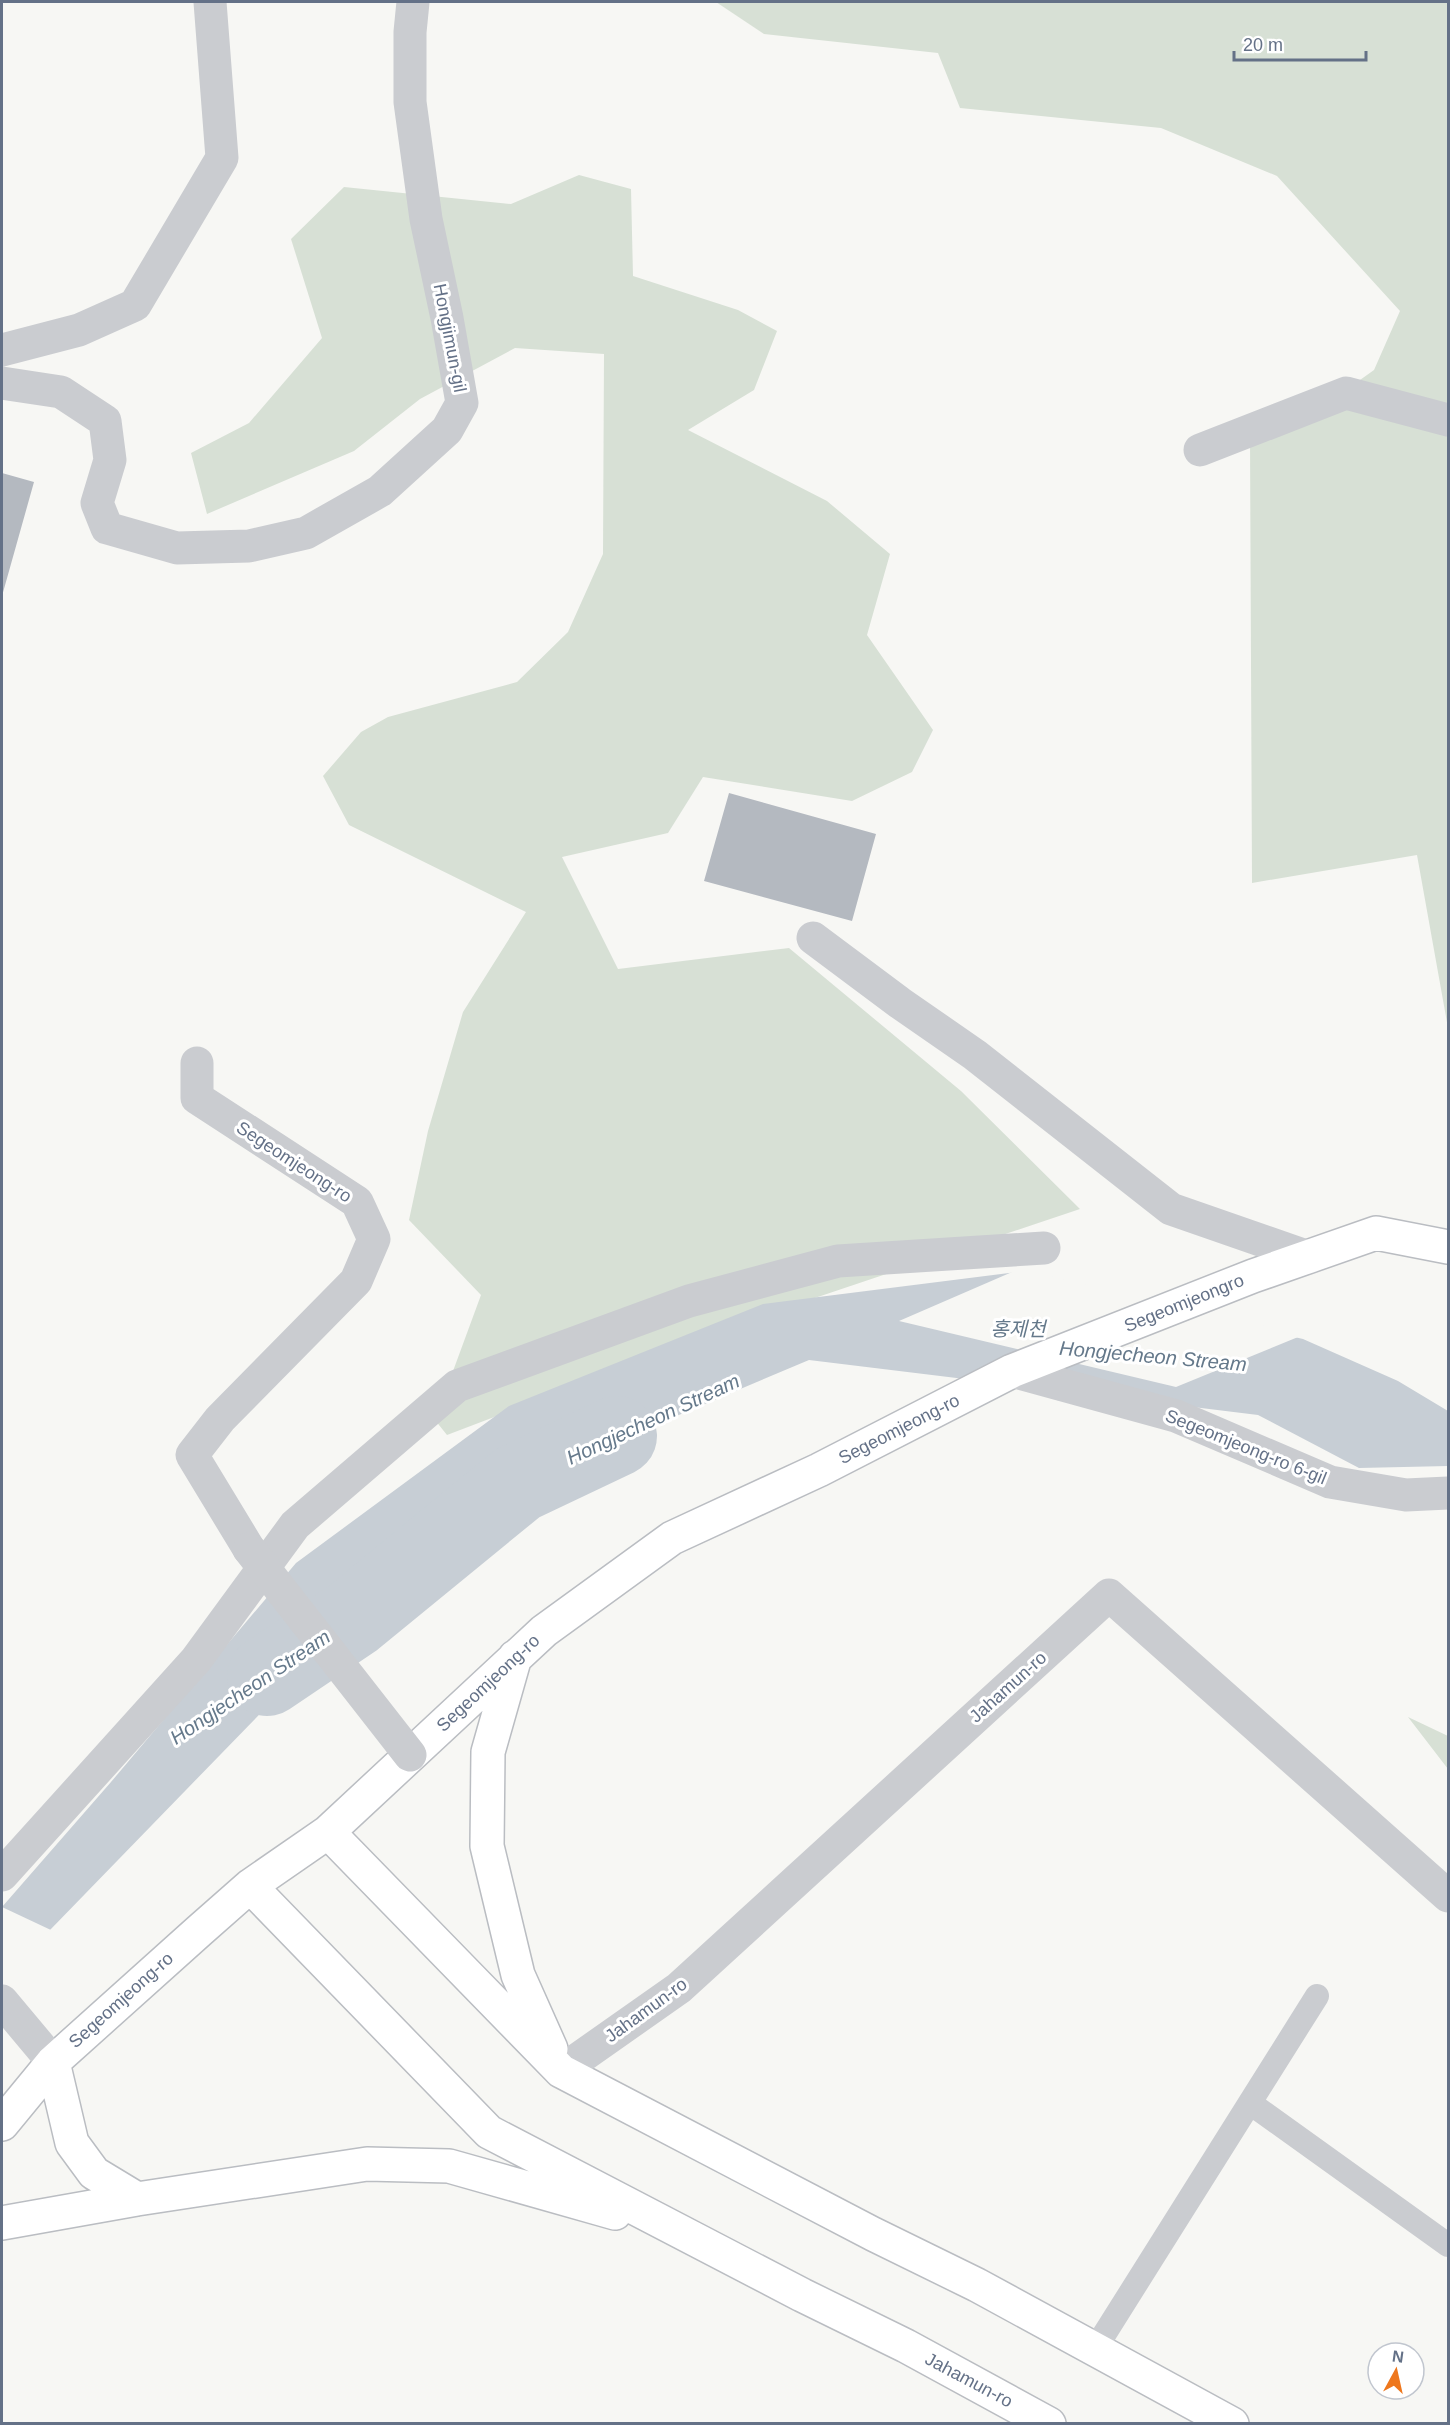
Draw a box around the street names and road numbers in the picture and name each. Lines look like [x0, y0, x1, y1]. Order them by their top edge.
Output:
street label: Hongjimun-gil [430, 282, 470, 394]
street label: Segeomjeong-ro [233, 1117, 355, 1207]
street label: Segeomjeongro [1121, 1270, 1247, 1336]
street label: Segeomjeong-ro [835, 1390, 963, 1468]
street label: Segeomjeong-ro 6-gil [1162, 1405, 1330, 1489]
street label: Segeomjeong-ro [433, 1630, 543, 1736]
street label: Jahamun-ro [966, 1647, 1050, 1727]
street label: Segeomjeong-ro [65, 1948, 177, 2052]
street label: Jahamun-ro [601, 1974, 691, 2046]
street label: Jahamun-ro [922, 2349, 1016, 2411]

